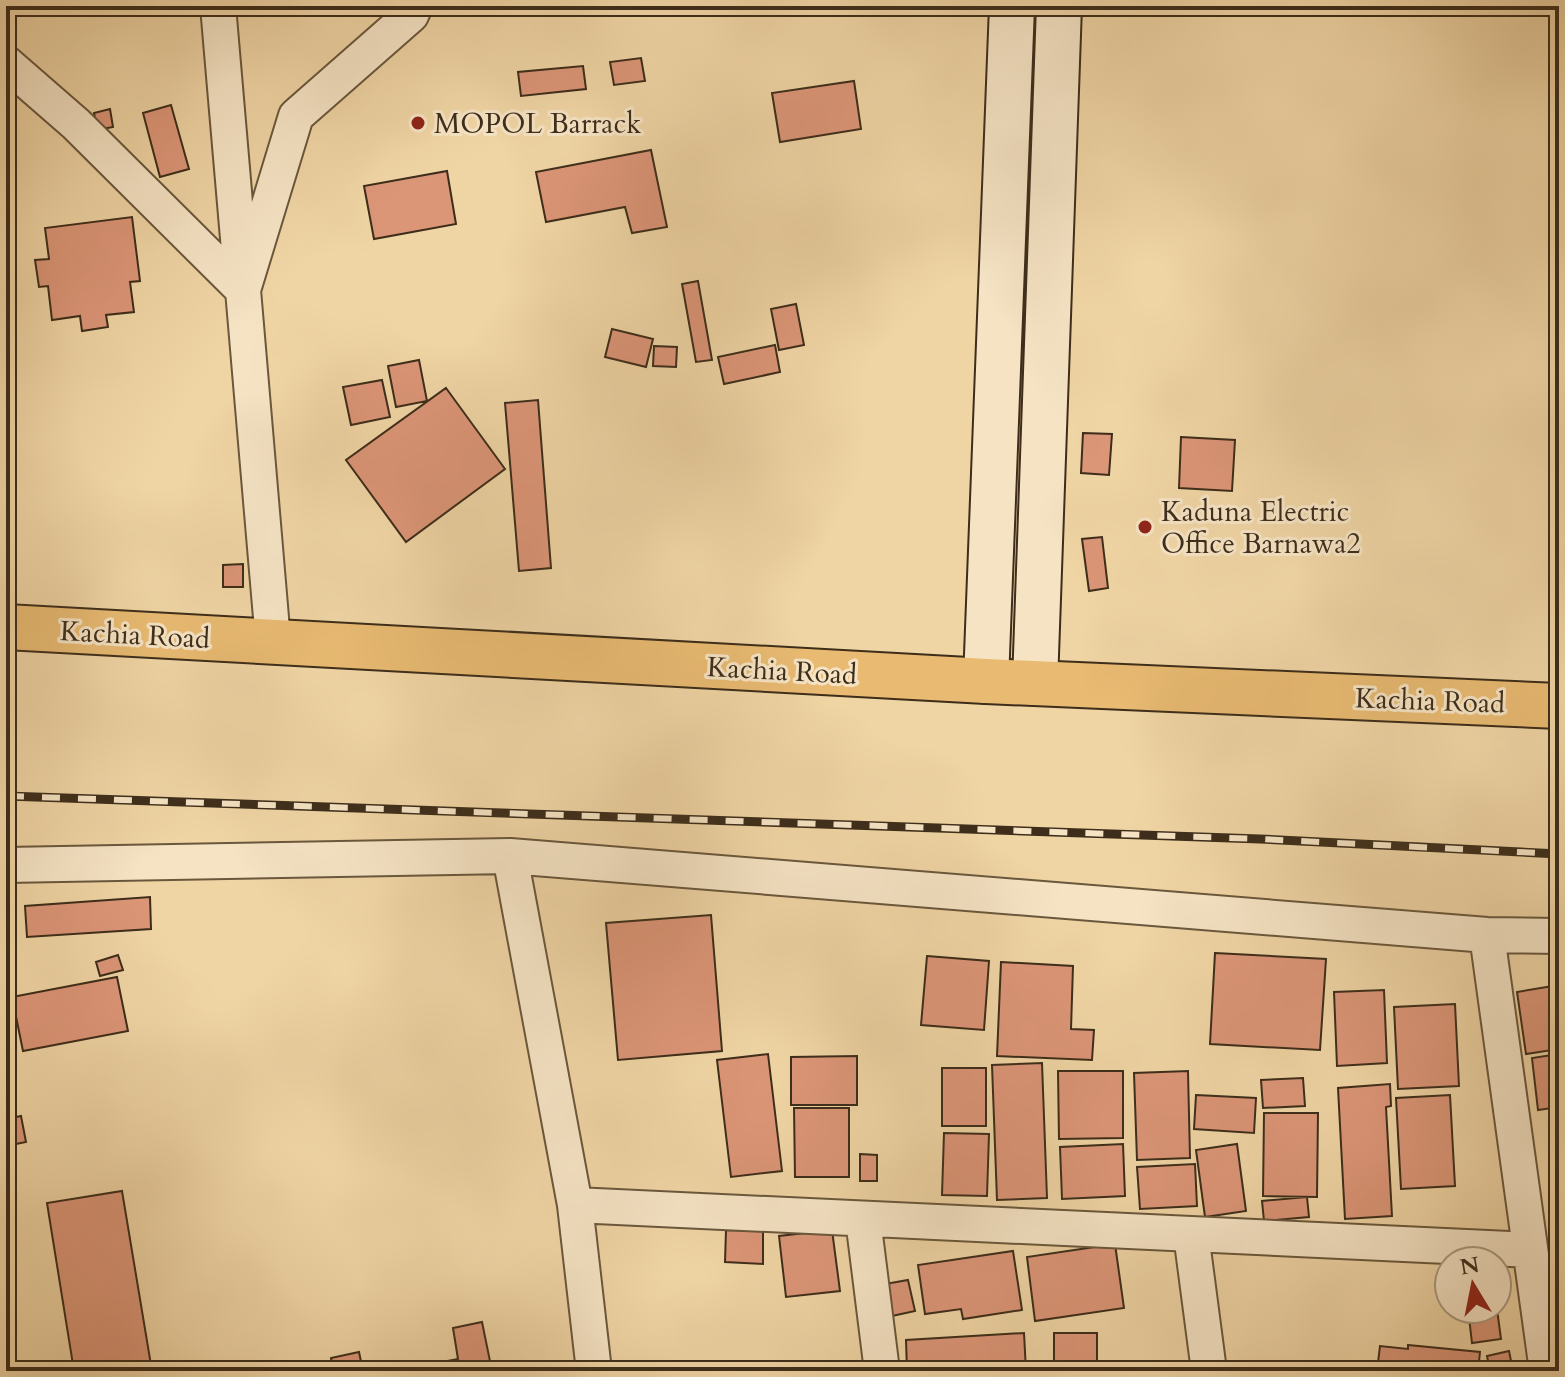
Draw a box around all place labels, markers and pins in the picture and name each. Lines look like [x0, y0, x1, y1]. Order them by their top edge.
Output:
place label: MOPOL Barrack [434, 105, 641, 143]
marker: MOPOL Barrack [409, 114, 427, 132]
place label: Kaduna Electric Office Barnawa2 [1161, 493, 1361, 563]
marker: Kaduna Electric Office Barnawa2 [1136, 518, 1154, 536]

